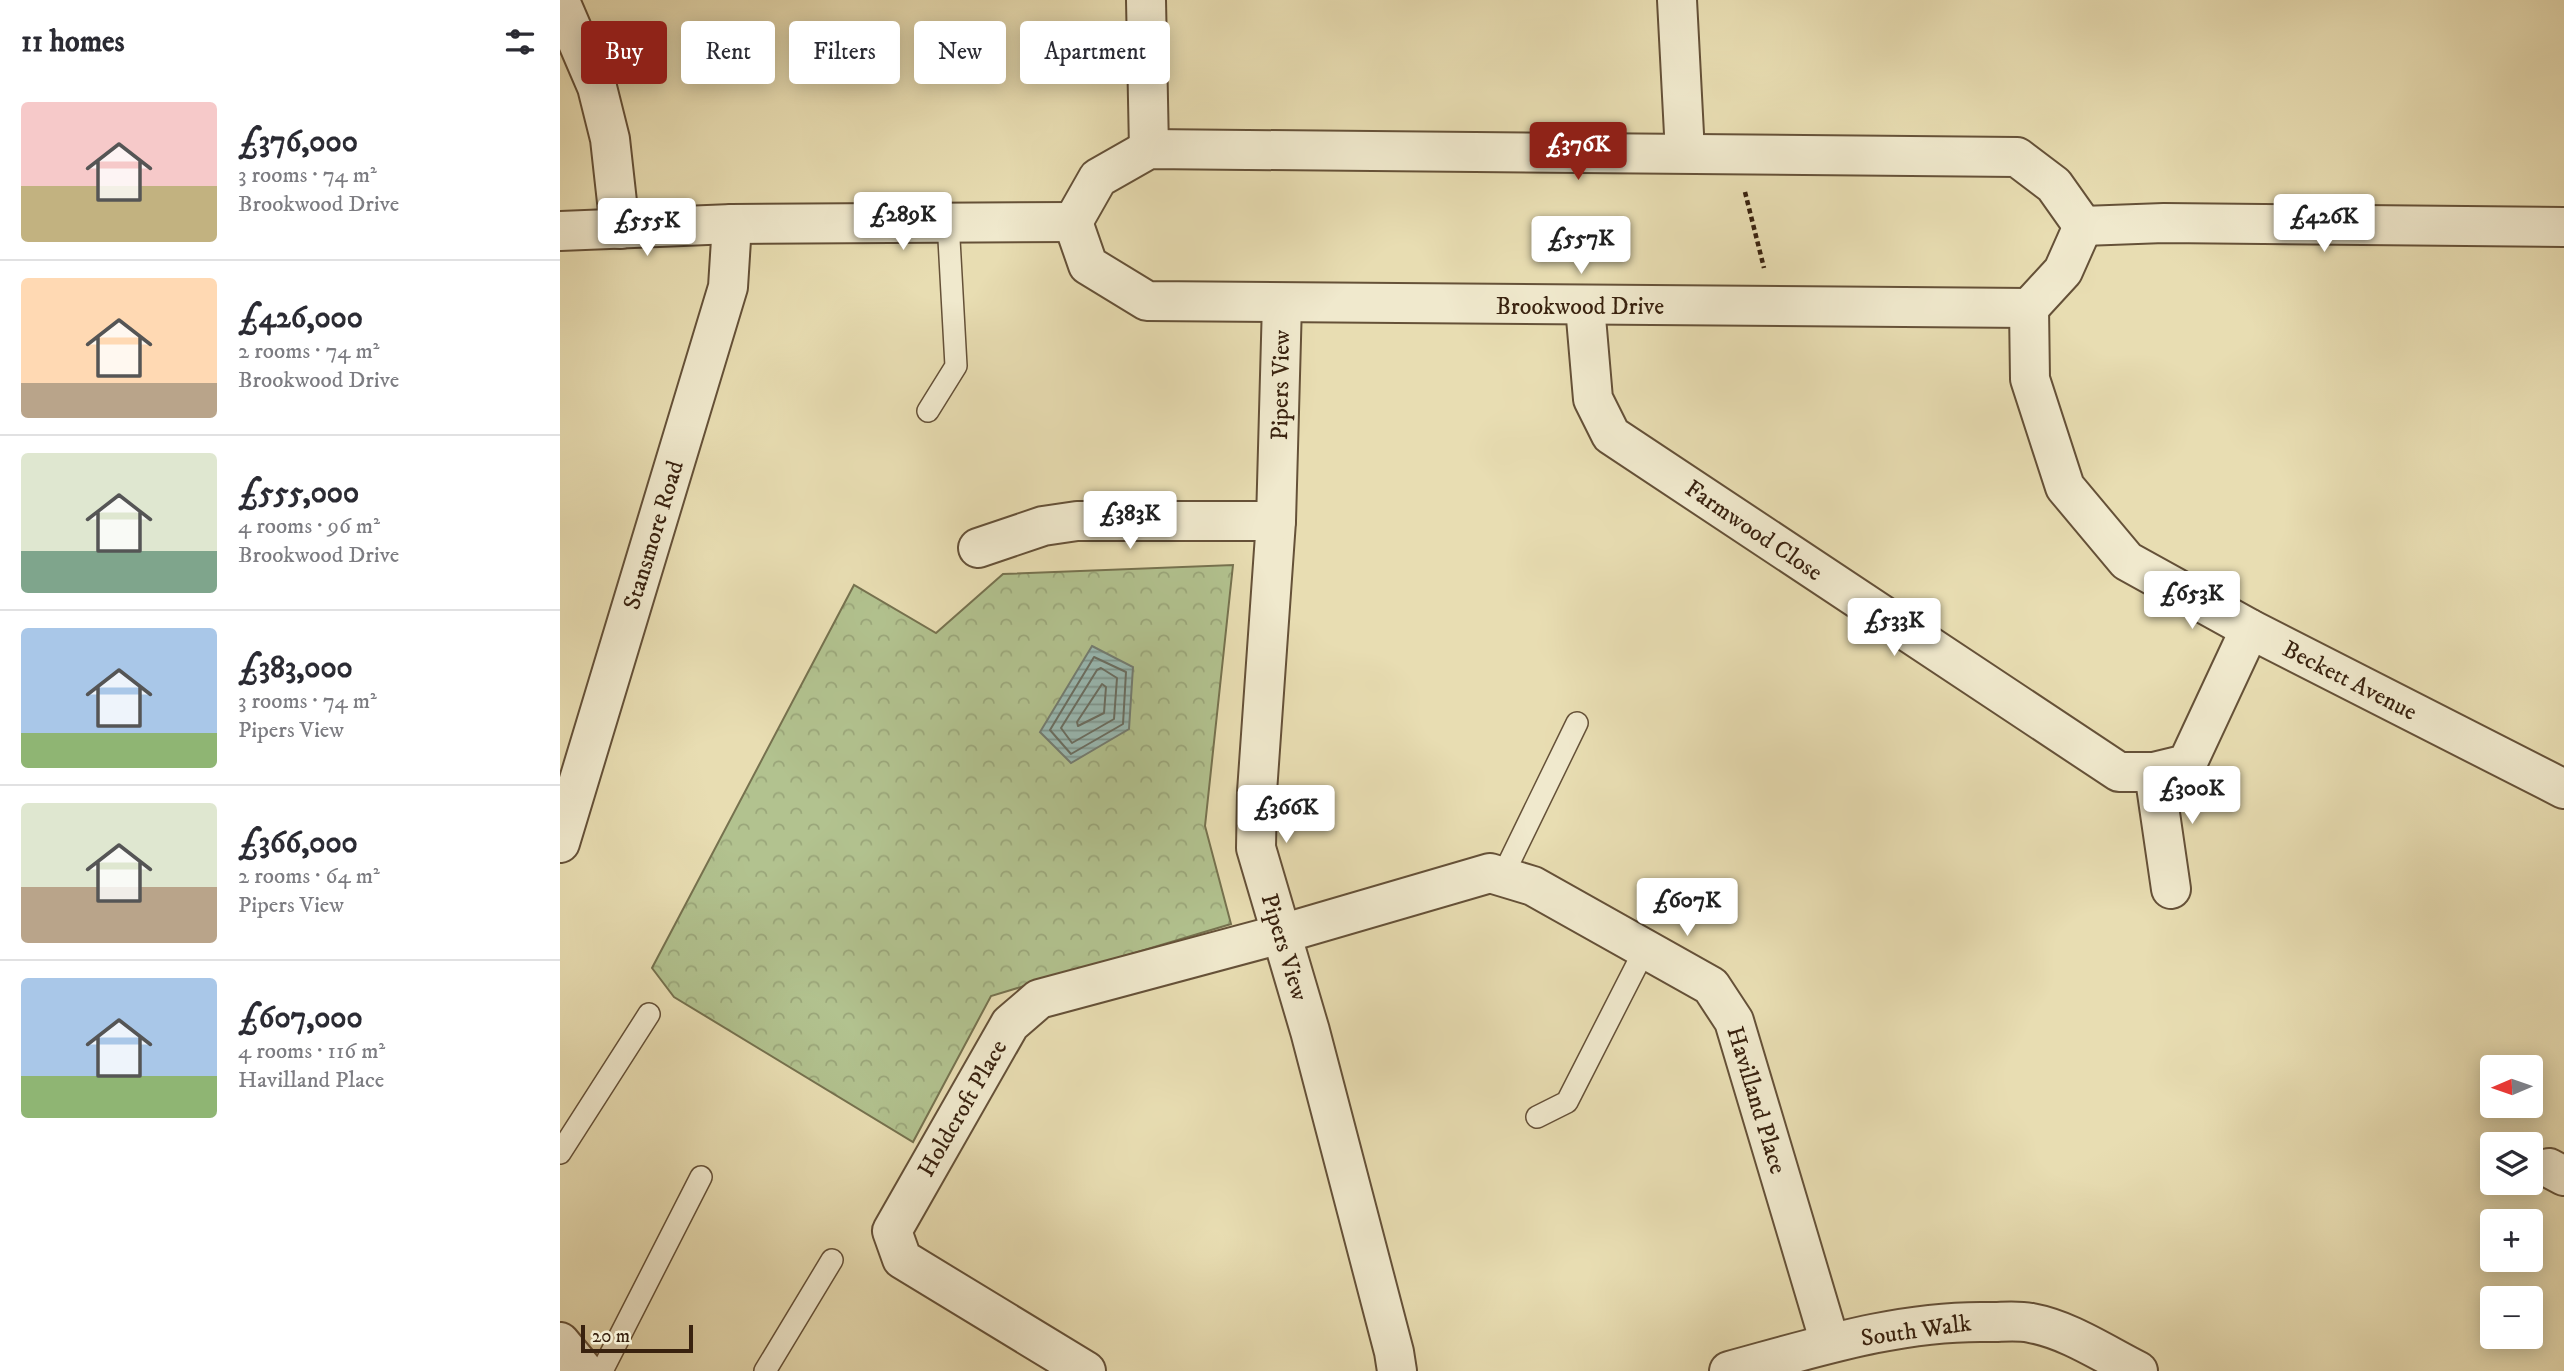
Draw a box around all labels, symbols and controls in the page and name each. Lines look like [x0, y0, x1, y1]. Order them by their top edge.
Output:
chip: Buy [581, 21, 667, 84]
chip: Rent [681, 21, 775, 84]
chip: Filters [789, 21, 900, 84]
chip: New [914, 21, 1006, 84]
chip: Apartment [1020, 21, 1170, 84]
icon: filters [501, 23, 539, 61]
text: 11 homes [21, 24, 125, 61]
pin: £376K [1529, 122, 1627, 182]
text: £376,000 [238, 124, 358, 161]
icon: home [77, 130, 161, 214]
text: £376K [1546, 130, 1610, 159]
text: 3 rooms · 74 m² [238, 161, 377, 190]
text: Brookwood Drive [238, 190, 399, 219]
pin: £289K [854, 192, 952, 252]
pin: £426K [2275, 194, 2373, 254]
pin: £555K [598, 198, 696, 258]
text: £289K [870, 200, 936, 229]
text: £426K [2290, 202, 2358, 231]
text: £555K [614, 206, 680, 235]
pin: £557K [1532, 216, 1630, 276]
text: £557K [1547, 224, 1615, 253]
street label: Brookwood Drive [1496, 292, 1664, 322]
text: £426,000 [238, 300, 363, 337]
icon: home [77, 306, 161, 390]
street label: Pipers View [1265, 329, 1297, 441]
text: 2 rooms · 74 m² [238, 337, 379, 366]
text: Brookwood Drive [238, 366, 399, 395]
street label: Stansmore Road [617, 457, 691, 613]
street label: Farmwood Close [1679, 474, 1828, 588]
text: £555,000 [238, 475, 359, 512]
icon: home [77, 481, 161, 565]
pin: £383K [1081, 491, 1179, 551]
text: £383K [1100, 499, 1160, 528]
text: 4 rooms · 96 m² [238, 512, 380, 541]
text: Brookwood Drive [238, 541, 399, 570]
pin: £653K [2143, 572, 2241, 631]
text: £653K [2160, 579, 2224, 608]
pin: £533K [1845, 598, 1943, 658]
text: £533K [1864, 606, 1924, 635]
street label: Beckett Avenue [2277, 634, 2422, 728]
text: £383,000 [238, 650, 353, 687]
icon: home [77, 656, 161, 740]
text: 3 rooms · 74 m² [238, 687, 377, 716]
text: Pipers View [238, 716, 344, 745]
pin: £300K [2143, 766, 2241, 826]
text: £300K [2159, 774, 2225, 803]
pin: £366K [1237, 786, 1335, 845]
text: £366K [1254, 793, 1318, 822]
text: £366,000 [238, 825, 358, 862]
icon: home [77, 831, 161, 915]
text: 2 rooms · 64 m² [238, 862, 380, 891]
pin: £607K [1638, 878, 1736, 938]
text: £607K [1653, 886, 1721, 915]
street label: Pipers View [1254, 890, 1315, 1005]
text: Pipers View [238, 891, 344, 920]
text: £607,000 [238, 1000, 363, 1037]
icon: home [77, 1006, 161, 1090]
street label: Havilland Place [1719, 1023, 1793, 1178]
street label: Holdcroft Place [912, 1035, 1014, 1182]
text: 4 rooms · 116 m² [238, 1037, 385, 1066]
north arrow [2480, 1055, 2543, 1118]
map controls [2480, 1055, 2543, 1349]
text: Havilland Place [238, 1066, 384, 1095]
button: layers [2480, 1132, 2543, 1195]
button: + [2480, 1209, 2543, 1272]
button: − [2480, 1286, 2543, 1349]
street label: South Walk [1859, 1308, 1973, 1354]
scale bar [581, 1322, 693, 1354]
text: 20 m [592, 1325, 630, 1348]

